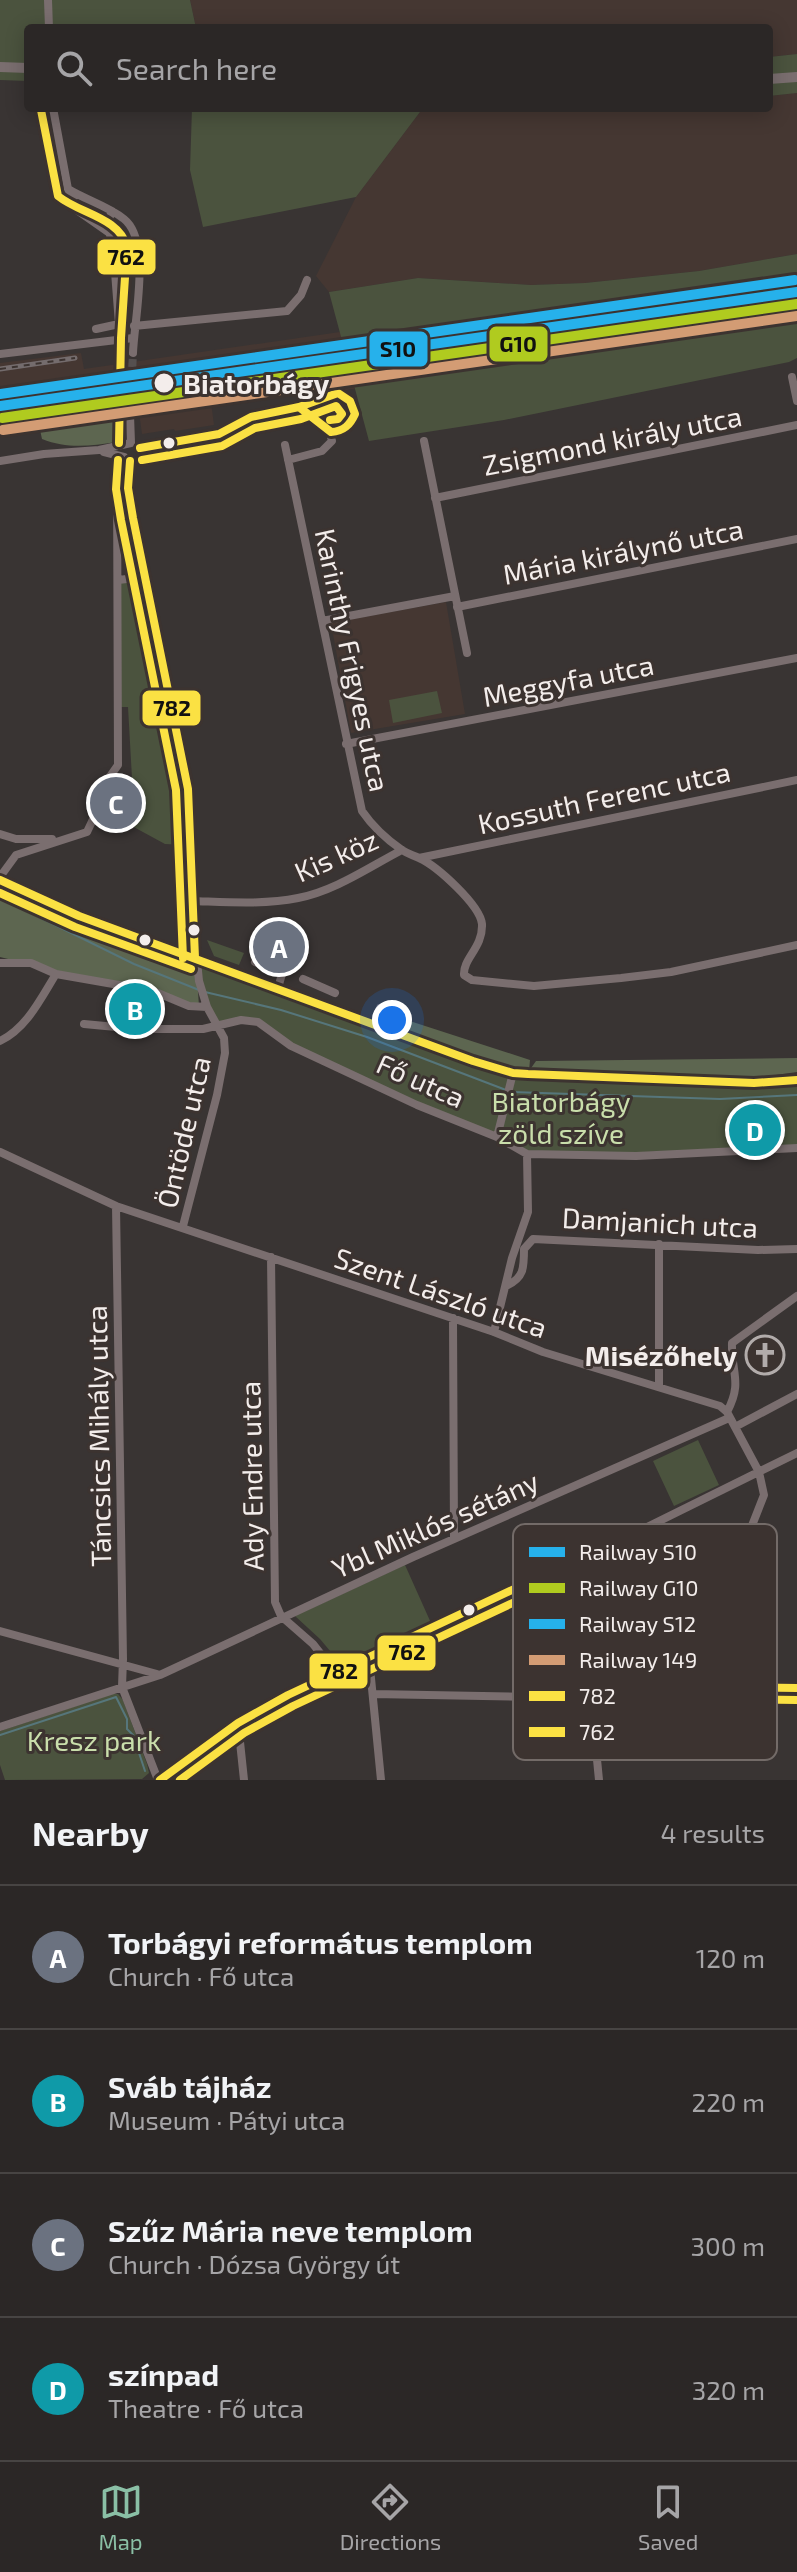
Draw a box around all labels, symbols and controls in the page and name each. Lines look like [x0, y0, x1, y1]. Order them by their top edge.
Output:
search box [24, 24, 773, 112]
icon: search [52, 46, 96, 90]
text: Search here [116, 50, 277, 86]
line badge: 762 [96, 238, 157, 276]
text: 762 [107, 243, 145, 269]
line badge: G10 [488, 325, 549, 363]
line badge: S10 [368, 330, 429, 368]
text: G10 [499, 330, 537, 356]
text: S10 [380, 335, 416, 361]
place label: Biatorbágy [183, 366, 329, 400]
marker: Biatorbágy [152, 371, 176, 395]
street label: Zsigmond király utca [480, 398, 744, 482]
unlabelled marker [161, 435, 177, 451]
street label: Mária királynő utca [500, 511, 746, 591]
street label: Karinthy Frigyes utca [309, 525, 397, 795]
street label: Meggyfa utca [480, 647, 656, 713]
line badge: 782 [141, 689, 202, 727]
text: 782 [153, 694, 191, 720]
street label: Kossuth Ferenc utca [475, 754, 733, 840]
pin: C [90, 773, 142, 833]
street label: Kis köz [289, 822, 383, 888]
pin: A [253, 917, 305, 977]
unlabelled marker [186, 922, 202, 938]
unlabelled marker [137, 932, 153, 948]
pin: B [109, 979, 161, 1039]
your location [372, 1000, 412, 1040]
street label: Fő utca [372, 1046, 470, 1114]
street label: Öntöde utca [149, 1053, 217, 1211]
park label: Biatorbágy zöld szíve [491, 1084, 631, 1150]
pin: D [729, 1100, 781, 1160]
street label: Damjanich utca [561, 1200, 759, 1244]
street label: Szent László utca [330, 1240, 552, 1344]
street label: Táncsics Mihály utca [79, 1305, 117, 1567]
church icon: Misézőhely [744, 1334, 786, 1376]
place label: Misézőhely [585, 1338, 737, 1372]
street label: Ady Endre utca [232, 1381, 270, 1571]
street label: Ybl Miklós sétány [326, 1463, 544, 1585]
legend [513, 1524, 777, 1760]
text: Railway S10 [579, 1538, 697, 1564]
text: Railway G10 [579, 1574, 698, 1600]
unlabelled marker [461, 1602, 477, 1618]
text: Railway S12 [579, 1610, 696, 1636]
line badge: 762 [376, 1634, 437, 1672]
text: 762 [388, 1638, 426, 1664]
text: Railway 149 [579, 1646, 697, 1672]
line badge: 782 [308, 1652, 369, 1690]
text: 782 [320, 1657, 358, 1683]
text: 782 [579, 1682, 616, 1708]
text: 762 [579, 1718, 615, 1744]
park label: Kresz park [27, 1723, 161, 1757]
text: Nearby [32, 1812, 149, 1853]
text: 4 results [660, 1817, 765, 1848]
text: Torbágyi református templom [108, 1924, 533, 1960]
text: A [50, 1942, 66, 1973]
text: 120 m [696, 1942, 765, 1973]
text: Church · Fő utca [108, 1960, 294, 1991]
text: Sváb tájház [108, 2068, 272, 2104]
text: B [50, 2086, 66, 2117]
text: 220 m [692, 2086, 765, 2117]
text: Museum · Pátyi utca [108, 2104, 345, 2135]
text: Szűz Mária neve templom [108, 2212, 473, 2248]
text: C [50, 2230, 66, 2261]
text: 300 m [691, 2230, 765, 2261]
text: Church · Dózsa György út [108, 2248, 400, 2279]
text: színpad [108, 2356, 219, 2392]
text: D [49, 2374, 67, 2405]
text: 320 m [692, 2374, 765, 2405]
text: Theatre · Fő utca [108, 2392, 304, 2423]
tab: Map [99, 2480, 143, 2554]
tab: Directions [340, 2480, 441, 2554]
tab: Saved [638, 2480, 698, 2554]

